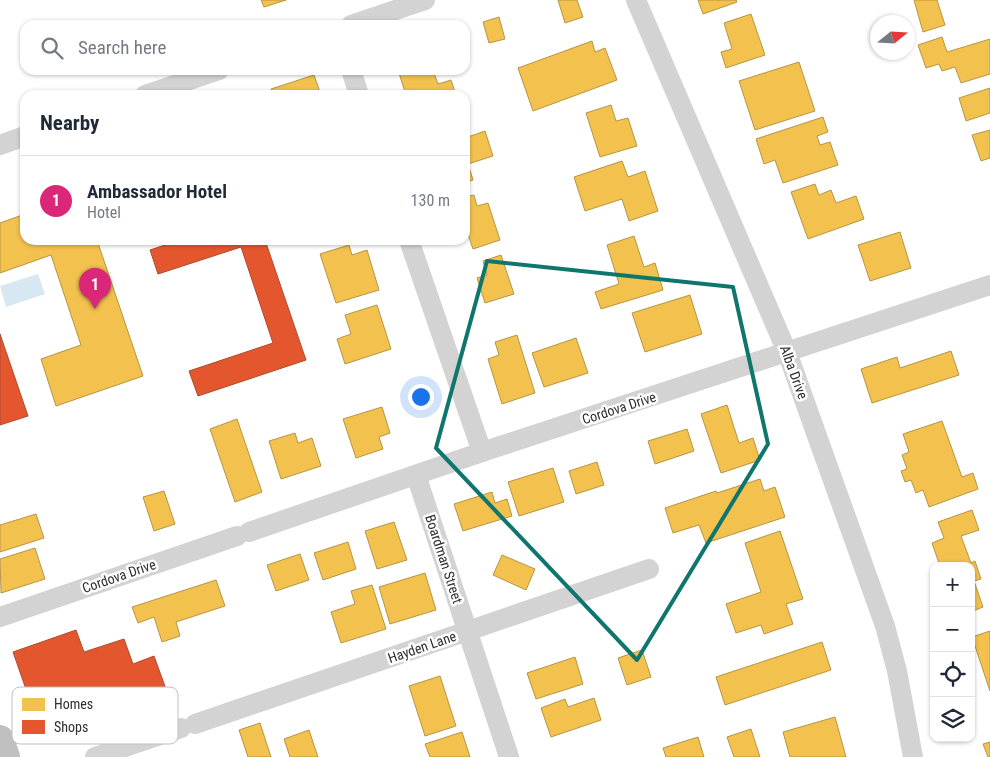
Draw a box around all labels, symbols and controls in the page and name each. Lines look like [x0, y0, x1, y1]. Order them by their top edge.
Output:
north arrow [870, 15, 915, 60]
search box [20, 20, 470, 75]
icon: search [38, 34, 66, 62]
text: Search here [78, 36, 166, 59]
text: Nearby [40, 111, 99, 135]
text: Ambassador Hotel [87, 180, 227, 203]
text: 1 [52, 191, 60, 210]
text: 130 m [411, 191, 450, 210]
text: Hotel [87, 203, 121, 222]
pin: 1 [79, 268, 111, 309]
street label: Alba Drive [777, 343, 811, 401]
your location [408, 384, 434, 410]
street label: Cordova Drive [580, 388, 658, 427]
street label: Boardman Street [422, 513, 466, 605]
street label: Cordova Drive [80, 556, 158, 596]
map controls [930, 562, 975, 742]
button: + [930, 562, 975, 607]
button: − [930, 607, 975, 652]
street label: Hayden Lane [386, 628, 459, 666]
button: locate [930, 652, 975, 697]
legend [12, 687, 178, 744]
text: Homes [54, 696, 93, 712]
button: layers [930, 697, 975, 742]
text: Shops [54, 719, 88, 735]

